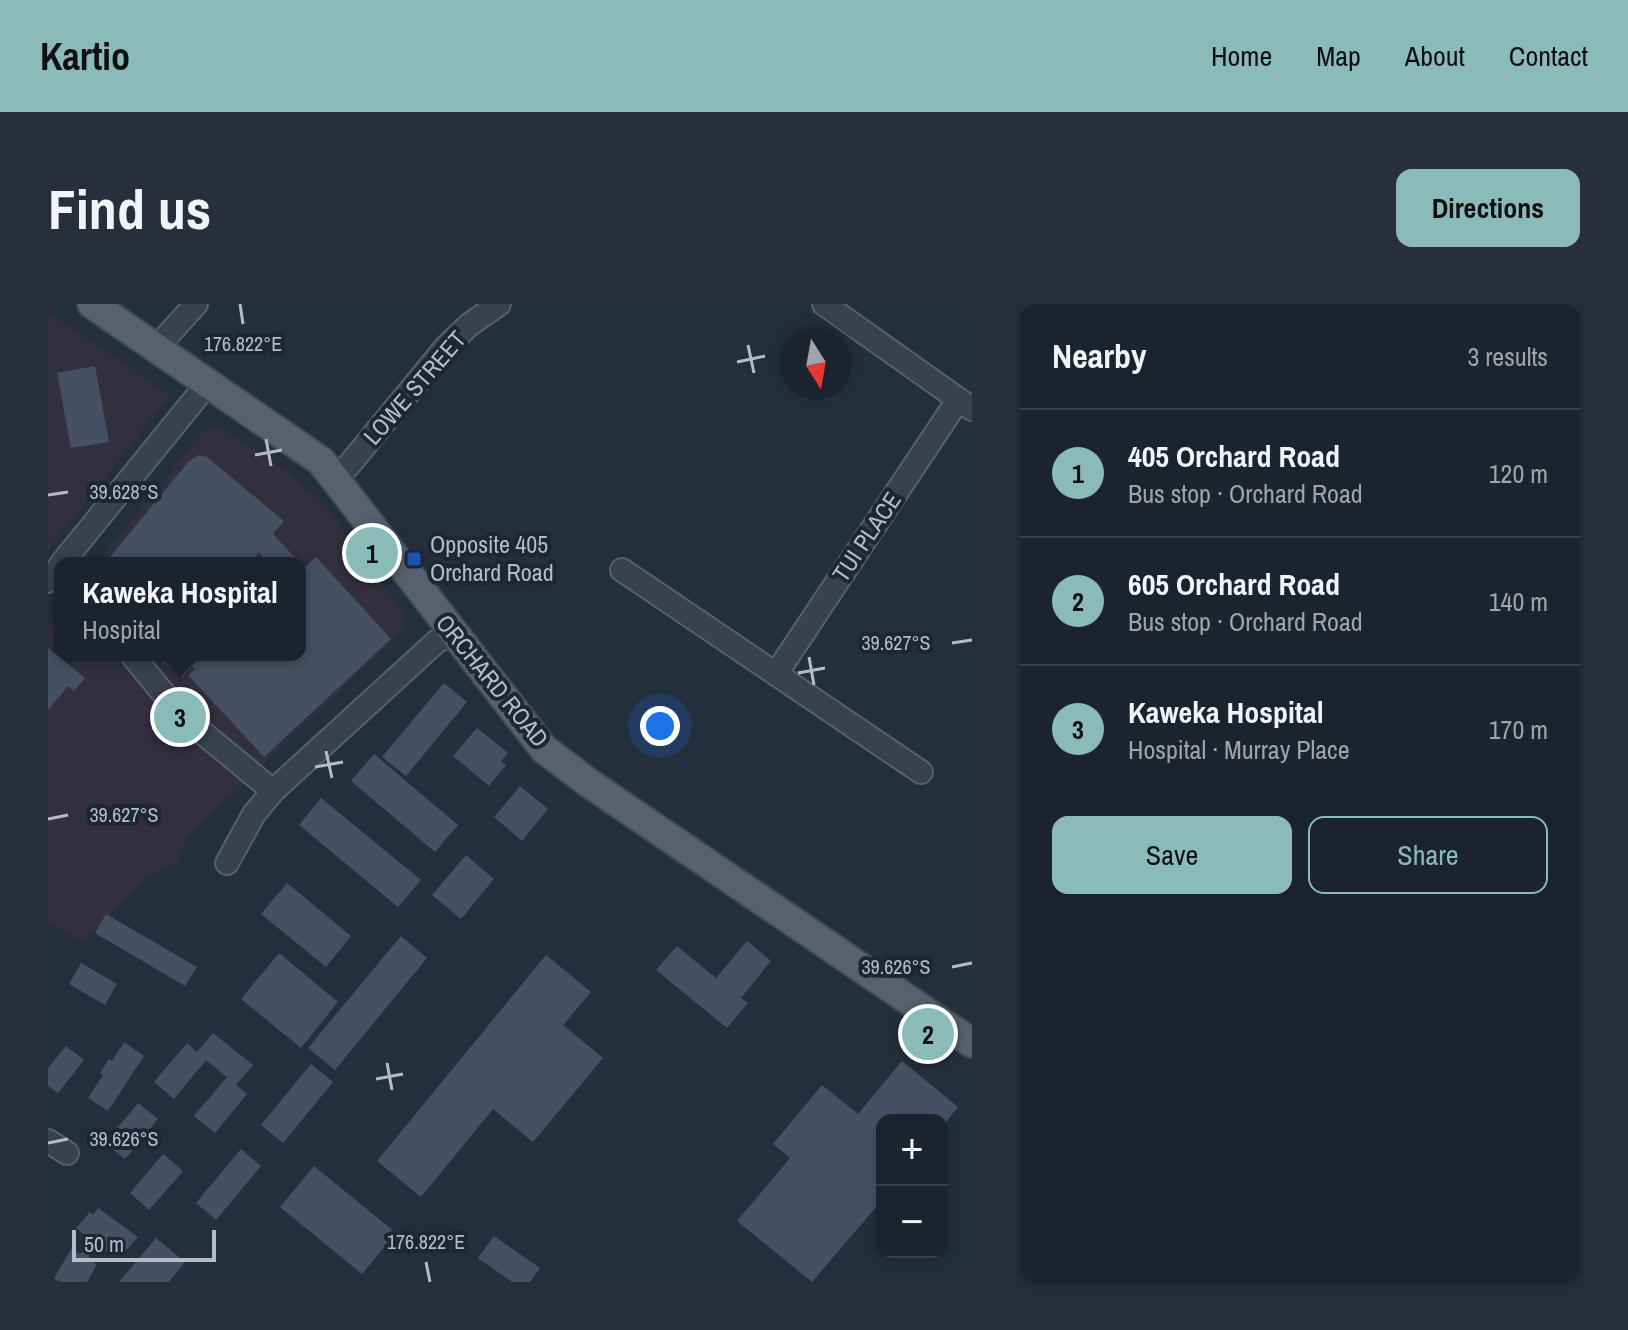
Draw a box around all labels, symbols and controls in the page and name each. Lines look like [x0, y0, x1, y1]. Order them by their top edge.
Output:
text: Kartio [40, 31, 130, 82]
text: Home [1211, 37, 1272, 75]
text: Map [1316, 37, 1361, 75]
text: About [1405, 37, 1465, 75]
text: Contact [1509, 37, 1588, 75]
button: Directions [1396, 169, 1580, 247]
text: Find us [48, 171, 211, 246]
street label: LOWE STREET [356, 324, 473, 451]
north arrow [780, 328, 852, 400]
text: 176.822°E [204, 330, 282, 357]
text: Nearby [1052, 333, 1147, 379]
text: 3 results [1467, 339, 1548, 374]
text: 405 Orchard Road [1128, 436, 1340, 476]
text: 1 [1072, 456, 1084, 491]
text: 120 m [1489, 456, 1548, 491]
text: Bus stop · Orchard Road [1128, 476, 1363, 511]
text: 39.628°S [89, 478, 159, 505]
street label: TUI PLACE [824, 485, 908, 588]
pin: 1 [346, 523, 398, 583]
place label: Opposite 405 Orchard Road [430, 528, 554, 588]
marker: Opposite 405 Orchard Road [405, 550, 423, 568]
popup [54, 557, 306, 661]
text: 605 Orchard Road [1128, 564, 1340, 604]
text: Kaweka Hospital [82, 572, 278, 612]
text: 2 [1072, 584, 1084, 619]
text: 140 m [1489, 584, 1548, 619]
text: Bus stop · Orchard Road [1128, 604, 1363, 639]
street label: ORCHARD ROAD [429, 607, 556, 753]
text: Hospital [82, 612, 160, 647]
text: 39.627°S [861, 629, 931, 656]
pin: 3 [154, 687, 206, 747]
text: Kaweka Hospital [1128, 692, 1324, 732]
your location [640, 706, 680, 746]
text: 3 [1072, 712, 1084, 747]
text: 170 m [1489, 712, 1548, 747]
text: Hospital · Murray Place [1128, 732, 1350, 767]
text: 39.627°S [89, 801, 159, 828]
button: Save [1052, 816, 1292, 894]
button: Share [1308, 816, 1548, 894]
text: 39.626°S [861, 953, 931, 980]
pin: 2 [902, 1004, 954, 1064]
map controls [876, 1114, 948, 1258]
button: + [876, 1114, 948, 1186]
text: 39.626°S [89, 1125, 159, 1152]
button: − [876, 1186, 948, 1258]
scale bar [72, 1226, 216, 1262]
text: 176.822°E [387, 1228, 465, 1255]
text: 50 m [84, 1229, 124, 1259]

